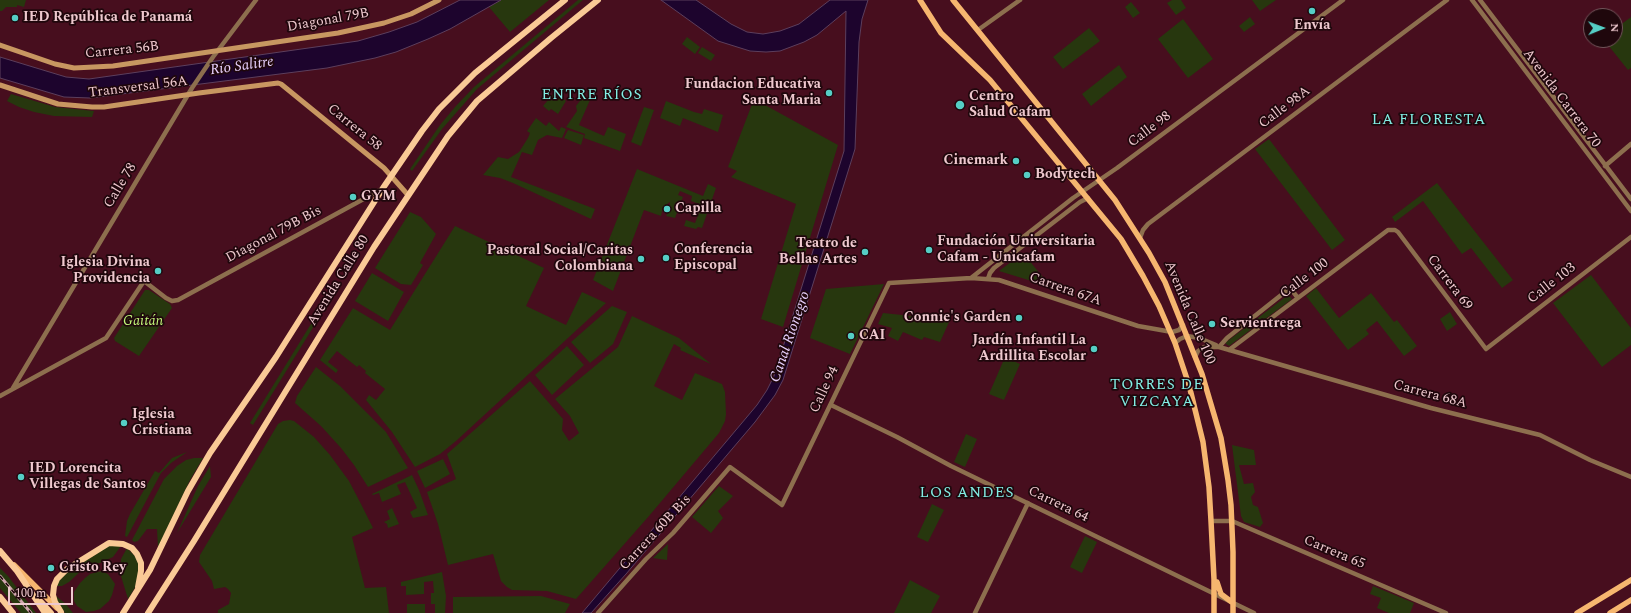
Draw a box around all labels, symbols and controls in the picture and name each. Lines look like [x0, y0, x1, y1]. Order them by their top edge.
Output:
street label: Diagonal 79B [286, 6, 370, 36]
marker: Envía [1307, 6, 1317, 16]
north arrow [1583, 8, 1623, 48]
place label: IED República de Panamá [23, 10, 192, 26]
marker: IED República de Panamá [10, 13, 20, 23]
place label: Envía [1294, 18, 1330, 34]
text: N [1606, 23, 1623, 32]
street label: Carrera 56B [84, 39, 160, 63]
street label: Avenida Carrera 70 [1518, 46, 1604, 152]
water label: Río Salitre [209, 54, 275, 80]
street label: Transversal 56A [87, 74, 189, 102]
place label: Fundacion Educativa Santa Maria [685, 77, 821, 110]
street label: Calle 98A [1256, 83, 1314, 133]
district label: ENTRE RÍOS [541, 87, 643, 105]
marker: Fundacion Educativa Santa Maria [824, 88, 834, 98]
place label: Centro Salud Cafam [969, 89, 1051, 122]
marker: Centro Salud Cafam [954, 99, 966, 111]
street label: Carrera 58 [323, 101, 385, 155]
street label: Calle 98 [1125, 108, 1175, 152]
district label: LA FLORESTA [1372, 112, 1486, 130]
place label: Cinemark [944, 153, 1008, 169]
marker: Cinemark [1011, 156, 1021, 166]
street label: Calle 78 [101, 160, 141, 212]
place label: Bodytech [1035, 167, 1096, 183]
marker: Bodytech [1022, 170, 1032, 180]
place label: GYM [361, 189, 396, 205]
marker: GYM [348, 192, 358, 202]
place label: Capilla [675, 201, 721, 217]
street label: Diagonal 79B Bis [223, 203, 325, 267]
marker: Capilla [662, 204, 672, 214]
street label: Avenida Calle 80 [304, 233, 374, 329]
place label: Fundación Universitaria Cafam - Unicafam [937, 234, 1095, 266]
place label: Teatro de Bellas Artes [779, 236, 857, 268]
place label: Conferencia Episcopal [674, 242, 752, 274]
place label: Pastoral Social/Caritas Colombiana [487, 243, 633, 276]
marker: Fundación Universitaria Cafam - Unicafam [924, 245, 934, 255]
marker: Teatro de Bellas Artes [860, 247, 870, 257]
street label: Carrera 69 [1423, 252, 1475, 314]
marker: Conferencia Episcopal [661, 253, 671, 263]
marker: Pastoral Social/Caritas Colombiana [636, 254, 646, 264]
place label: Iglesia Divina Providencia [61, 255, 150, 288]
street label: Calle 100 [1277, 255, 1333, 303]
street label: Avenida Calle 100 [1160, 259, 1218, 367]
street label: Calle 103 [1525, 260, 1579, 308]
marker: Iglesia Divina Providencia [153, 266, 163, 276]
street label: Carrera 67A [1027, 270, 1103, 310]
water label: Canal Rionegro [767, 289, 815, 385]
place label: Connie's Garden [904, 310, 1011, 326]
marker: Connie's Garden [1014, 313, 1024, 323]
park label: Gaitán [123, 314, 163, 330]
place label: Servientrega [1220, 316, 1301, 332]
marker: Servientrega [1207, 319, 1217, 329]
place label: CAI [859, 328, 885, 344]
marker: CAI [846, 331, 856, 341]
place label: Jardín Infantil La Ardillita Escolar [972, 333, 1086, 366]
marker: Jardín Infantil La Ardillita Escolar [1089, 344, 1099, 354]
street label: Calle 94 [807, 364, 843, 416]
district label: TORRES DE VIZCAYA [1110, 377, 1204, 412]
street label: Carrera 68A [1391, 377, 1469, 413]
place label: Iglesia Cristiana [132, 407, 192, 440]
marker: Iglesia Cristiana [119, 418, 129, 428]
place label: IED Lorencita Villegas de Santos [29, 461, 146, 494]
marker: IED Lorencita Villegas de Santos [16, 472, 26, 482]
street label: Carrera 64 [1025, 483, 1091, 527]
district label: LOS ANDES [920, 485, 1014, 503]
street label: Carrera 60B Bis [617, 492, 695, 574]
street label: Carrera 65 [1301, 533, 1367, 573]
place label: Cristo Rey [59, 560, 126, 576]
marker: Cristo Rey [46, 563, 56, 573]
scale bar [10, 579, 75, 605]
text: 100 m [15, 584, 46, 603]

